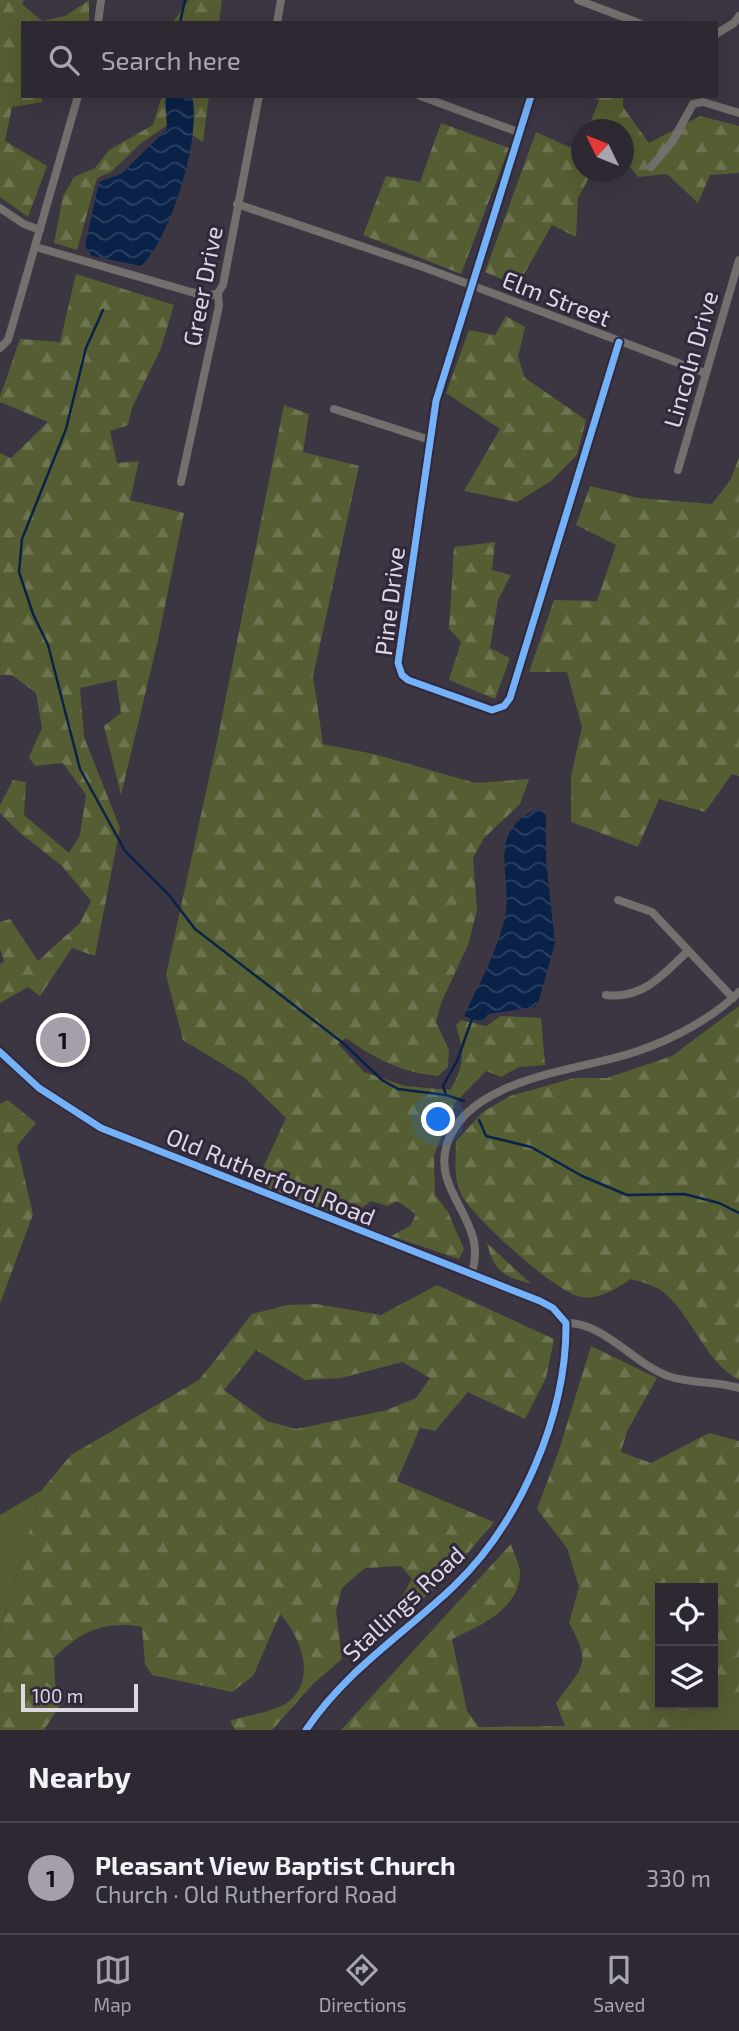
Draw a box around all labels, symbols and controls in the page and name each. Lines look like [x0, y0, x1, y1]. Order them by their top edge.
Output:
search box [21, 21, 718, 98]
icon: search [45, 41, 83, 79]
text: Search here [101, 44, 241, 75]
north arrow [571, 119, 634, 182]
street label: Greer Drive [176, 224, 228, 348]
street label: Elm Street [499, 264, 615, 332]
street label: Lincoln Drive [657, 287, 723, 431]
street label: Pine Drive [368, 545, 410, 657]
pin: 1 [40, 1014, 86, 1066]
your location [421, 1102, 455, 1136]
street label: Old Rutherford Road [162, 1121, 380, 1231]
street label: Stallings Road [336, 1539, 470, 1667]
map controls [655, 1583, 718, 1709]
button: locate [655, 1583, 718, 1646]
button: layers [655, 1646, 718, 1709]
scale bar [21, 1681, 138, 1713]
text: 100 m [32, 1684, 83, 1707]
text: Nearby [28, 1758, 131, 1794]
text: Pleasant View Baptist Church [95, 1849, 456, 1880]
text: 1 [46, 1864, 56, 1892]
text: 330 m [646, 1864, 711, 1892]
text: Church · Old Rutherford Road [95, 1880, 397, 1908]
tab: Map [94, 1951, 132, 2016]
tab: Directions [319, 1951, 406, 2016]
tab: Saved [593, 1951, 645, 2016]

